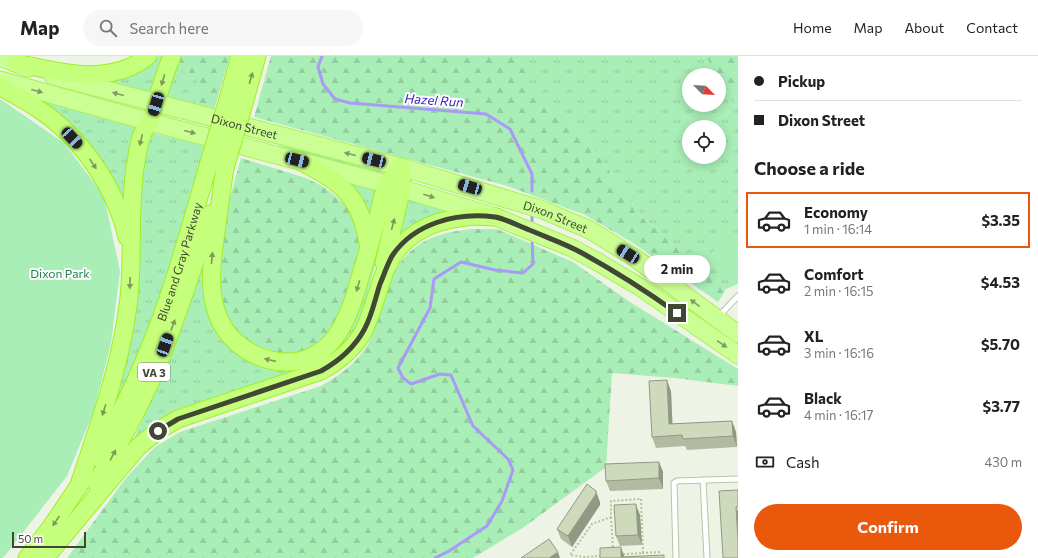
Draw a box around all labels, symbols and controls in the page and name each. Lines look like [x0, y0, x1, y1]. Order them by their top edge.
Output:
search box [83, 10, 363, 46]
text: Map [20, 16, 59, 39]
icon: search [97, 17, 119, 39]
text: Search here [129, 19, 209, 37]
text: Home [793, 19, 832, 36]
text: Map [854, 19, 882, 36]
text: About [904, 19, 944, 36]
text: Contact [966, 19, 1018, 36]
north arrow [682, 68, 726, 112]
map controls [682, 68, 726, 164]
one-way arrow [248, 72, 254, 84]
text: Pickup [778, 72, 825, 90]
one-way arrow [160, 74, 166, 86]
one-way arrow [32, 88, 44, 94]
water label: Hazel Run [404, 90, 464, 110]
one-way arrow [111, 91, 123, 97]
car [147, 91, 165, 117]
street label: Dixon Street [210, 111, 279, 142]
text: Dixon Street [778, 111, 865, 129]
button: locate [682, 120, 726, 164]
car [59, 125, 85, 151]
one-way arrow [184, 129, 196, 135]
one-way arrow [138, 134, 144, 146]
car [284, 151, 310, 169]
one-way arrow [343, 151, 355, 157]
car [361, 151, 387, 169]
text: Choose a ride [754, 157, 865, 179]
one-way arrow [89, 159, 97, 169]
car [457, 178, 483, 196]
one-way arrow [423, 194, 435, 200]
street label: Dixon Street [522, 197, 590, 235]
street label: Blue and Gray Parkway [154, 200, 204, 323]
icon: car [756, 202, 792, 238]
text: Economy [804, 203, 868, 221]
text: $3.35 [981, 211, 1020, 229]
one-way arrow [391, 217, 397, 230]
text: 1 min · 16:14 [804, 221, 872, 237]
car [615, 243, 641, 265]
one-way arrow [209, 252, 216, 264]
callout: 2 min [644, 255, 710, 283]
text: 2 min [661, 261, 693, 277]
icon: car [756, 264, 792, 300]
text: Comfort [804, 265, 864, 283]
park label: Dixon Park [30, 266, 90, 280]
text: $4.53 [981, 273, 1020, 291]
one-way arrow [126, 277, 133, 289]
one-way arrow [355, 280, 361, 292]
text: 2 min · 16:15 [804, 283, 873, 299]
one-way arrow [690, 298, 701, 307]
route end [668, 304, 686, 322]
one-way arrow [170, 318, 176, 330]
icon: car [756, 326, 792, 362]
text: XL [804, 327, 823, 345]
car [155, 332, 175, 358]
text: $5.70 [981, 335, 1020, 353]
one-way arrow [717, 340, 728, 348]
text: 3 min · 16:16 [804, 345, 874, 361]
one-way arrow [264, 357, 276, 363]
road number: VA 3 [138, 363, 170, 381]
icon: car [756, 388, 792, 424]
text: Black [804, 389, 842, 407]
text: $3.77 [983, 397, 1020, 415]
one-way arrow [100, 404, 106, 416]
text: 4 min · 16:17 [804, 407, 873, 423]
route start [149, 422, 167, 440]
one-way arrow [109, 450, 116, 461]
icon: cash [754, 451, 776, 473]
text: Cash [786, 453, 820, 471]
text: 430 m [984, 454, 1022, 470]
button: Confirm [754, 504, 1022, 550]
one-way arrow [52, 515, 60, 526]
scale bar [12, 530, 86, 549]
text: 50 m [18, 532, 43, 545]

